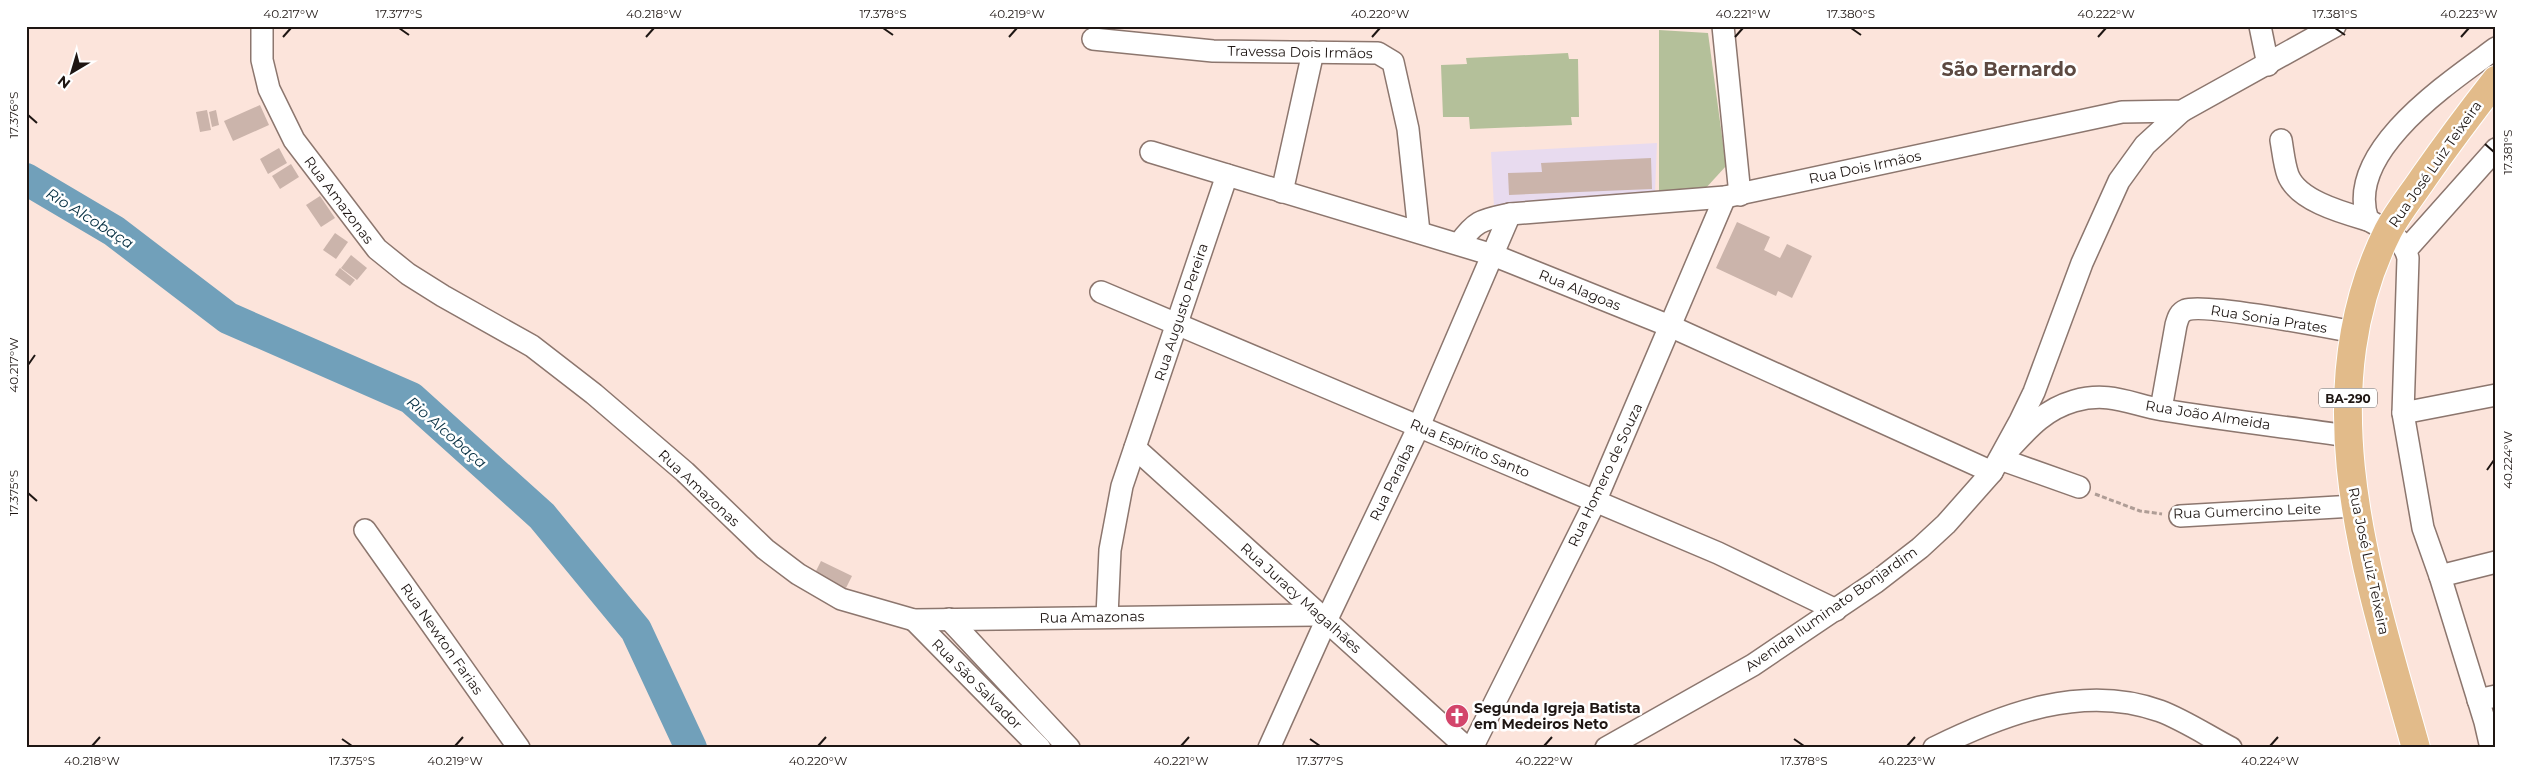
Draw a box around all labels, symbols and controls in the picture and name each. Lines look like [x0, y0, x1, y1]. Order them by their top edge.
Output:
text: 40.217°W [263, 6, 319, 21]
text: 17.377°S [376, 6, 422, 21]
text: 40.218°W [626, 6, 682, 21]
text: 17.378°S [859, 6, 907, 21]
text: 40.219°W [989, 6, 1045, 21]
text: 40.220°W [1351, 6, 1409, 21]
text: 40.221°W [1715, 6, 1771, 21]
text: 17.380°S [1827, 6, 1875, 21]
text: 40.222°W [2077, 6, 2135, 21]
text: 17.381°S [2313, 6, 2357, 21]
text: 40.223°W [2440, 6, 2498, 21]
street label: Travessa Dois Irmãos [1227, 42, 1373, 62]
north arrow [48, 48, 98, 98]
district label: São Bernardo [1942, 58, 2076, 81]
text: N [54, 72, 74, 93]
text: 17.376°S [6, 92, 21, 138]
street label: Rua José Luiz Teixeira [2384, 97, 2486, 231]
text: 17.381°S [2500, 130, 2515, 174]
street label: Rua Dois Irmãos [1807, 146, 1923, 188]
street label: Rua Amazonas [300, 153, 378, 247]
water label: Rio Alcobaça [43, 184, 137, 252]
street label: Rua Augusto Pereira [1150, 241, 1212, 383]
street label: Rua Alagoas [1536, 265, 1624, 315]
street label: Rua Sonia Prates [2209, 301, 2329, 337]
text: 40.217°W [6, 337, 21, 393]
road number: BA-290 [2319, 388, 2377, 408]
water label: Rio Alcobaça [403, 392, 491, 472]
street label: Rua João Almeida [2144, 396, 2272, 434]
street label: Rua Homero de Souza [1564, 400, 1646, 550]
street label: Rua Espírito Santo [1407, 415, 1533, 481]
text: 40.224°W [2500, 431, 2515, 489]
street label: Rua Paraíba [1365, 440, 1419, 524]
street label: Rua Amazonas [654, 446, 744, 530]
text: 17.375°S [6, 470, 21, 516]
street label: Rua José Luiz Teixeira [2345, 485, 2393, 637]
street label: Rua Gumercino Leite [2173, 499, 2321, 523]
street label: Rua Juracy Magalhães [1237, 539, 1365, 657]
street label: Avenida Iluminato Bonjardim [1741, 542, 1921, 676]
street label: Rua Newton Farias [397, 580, 487, 698]
street label: Rua Amazonas [1039, 607, 1145, 627]
street label: Rua São Salvador [928, 635, 1026, 733]
place label: Segunda Igreja Batista em Medeiros Neto [1474, 699, 1641, 733]
church icon: Segunda Igreja Batista em Medeiros Neto [1444, 703, 1470, 729]
text: 40.218°W [64, 753, 120, 768]
text: 17.375°S [329, 753, 375, 768]
text: 40.219°W [427, 753, 483, 768]
text: 40.220°W [789, 753, 847, 768]
text: 40.221°W [1153, 753, 1209, 768]
text: 17.377°S [1297, 753, 1343, 768]
text: 40.222°W [1515, 753, 1573, 768]
text: 17.378°S [1780, 753, 1828, 768]
text: 40.223°W [1878, 753, 1936, 768]
text: 40.224°W [2241, 753, 2299, 768]

